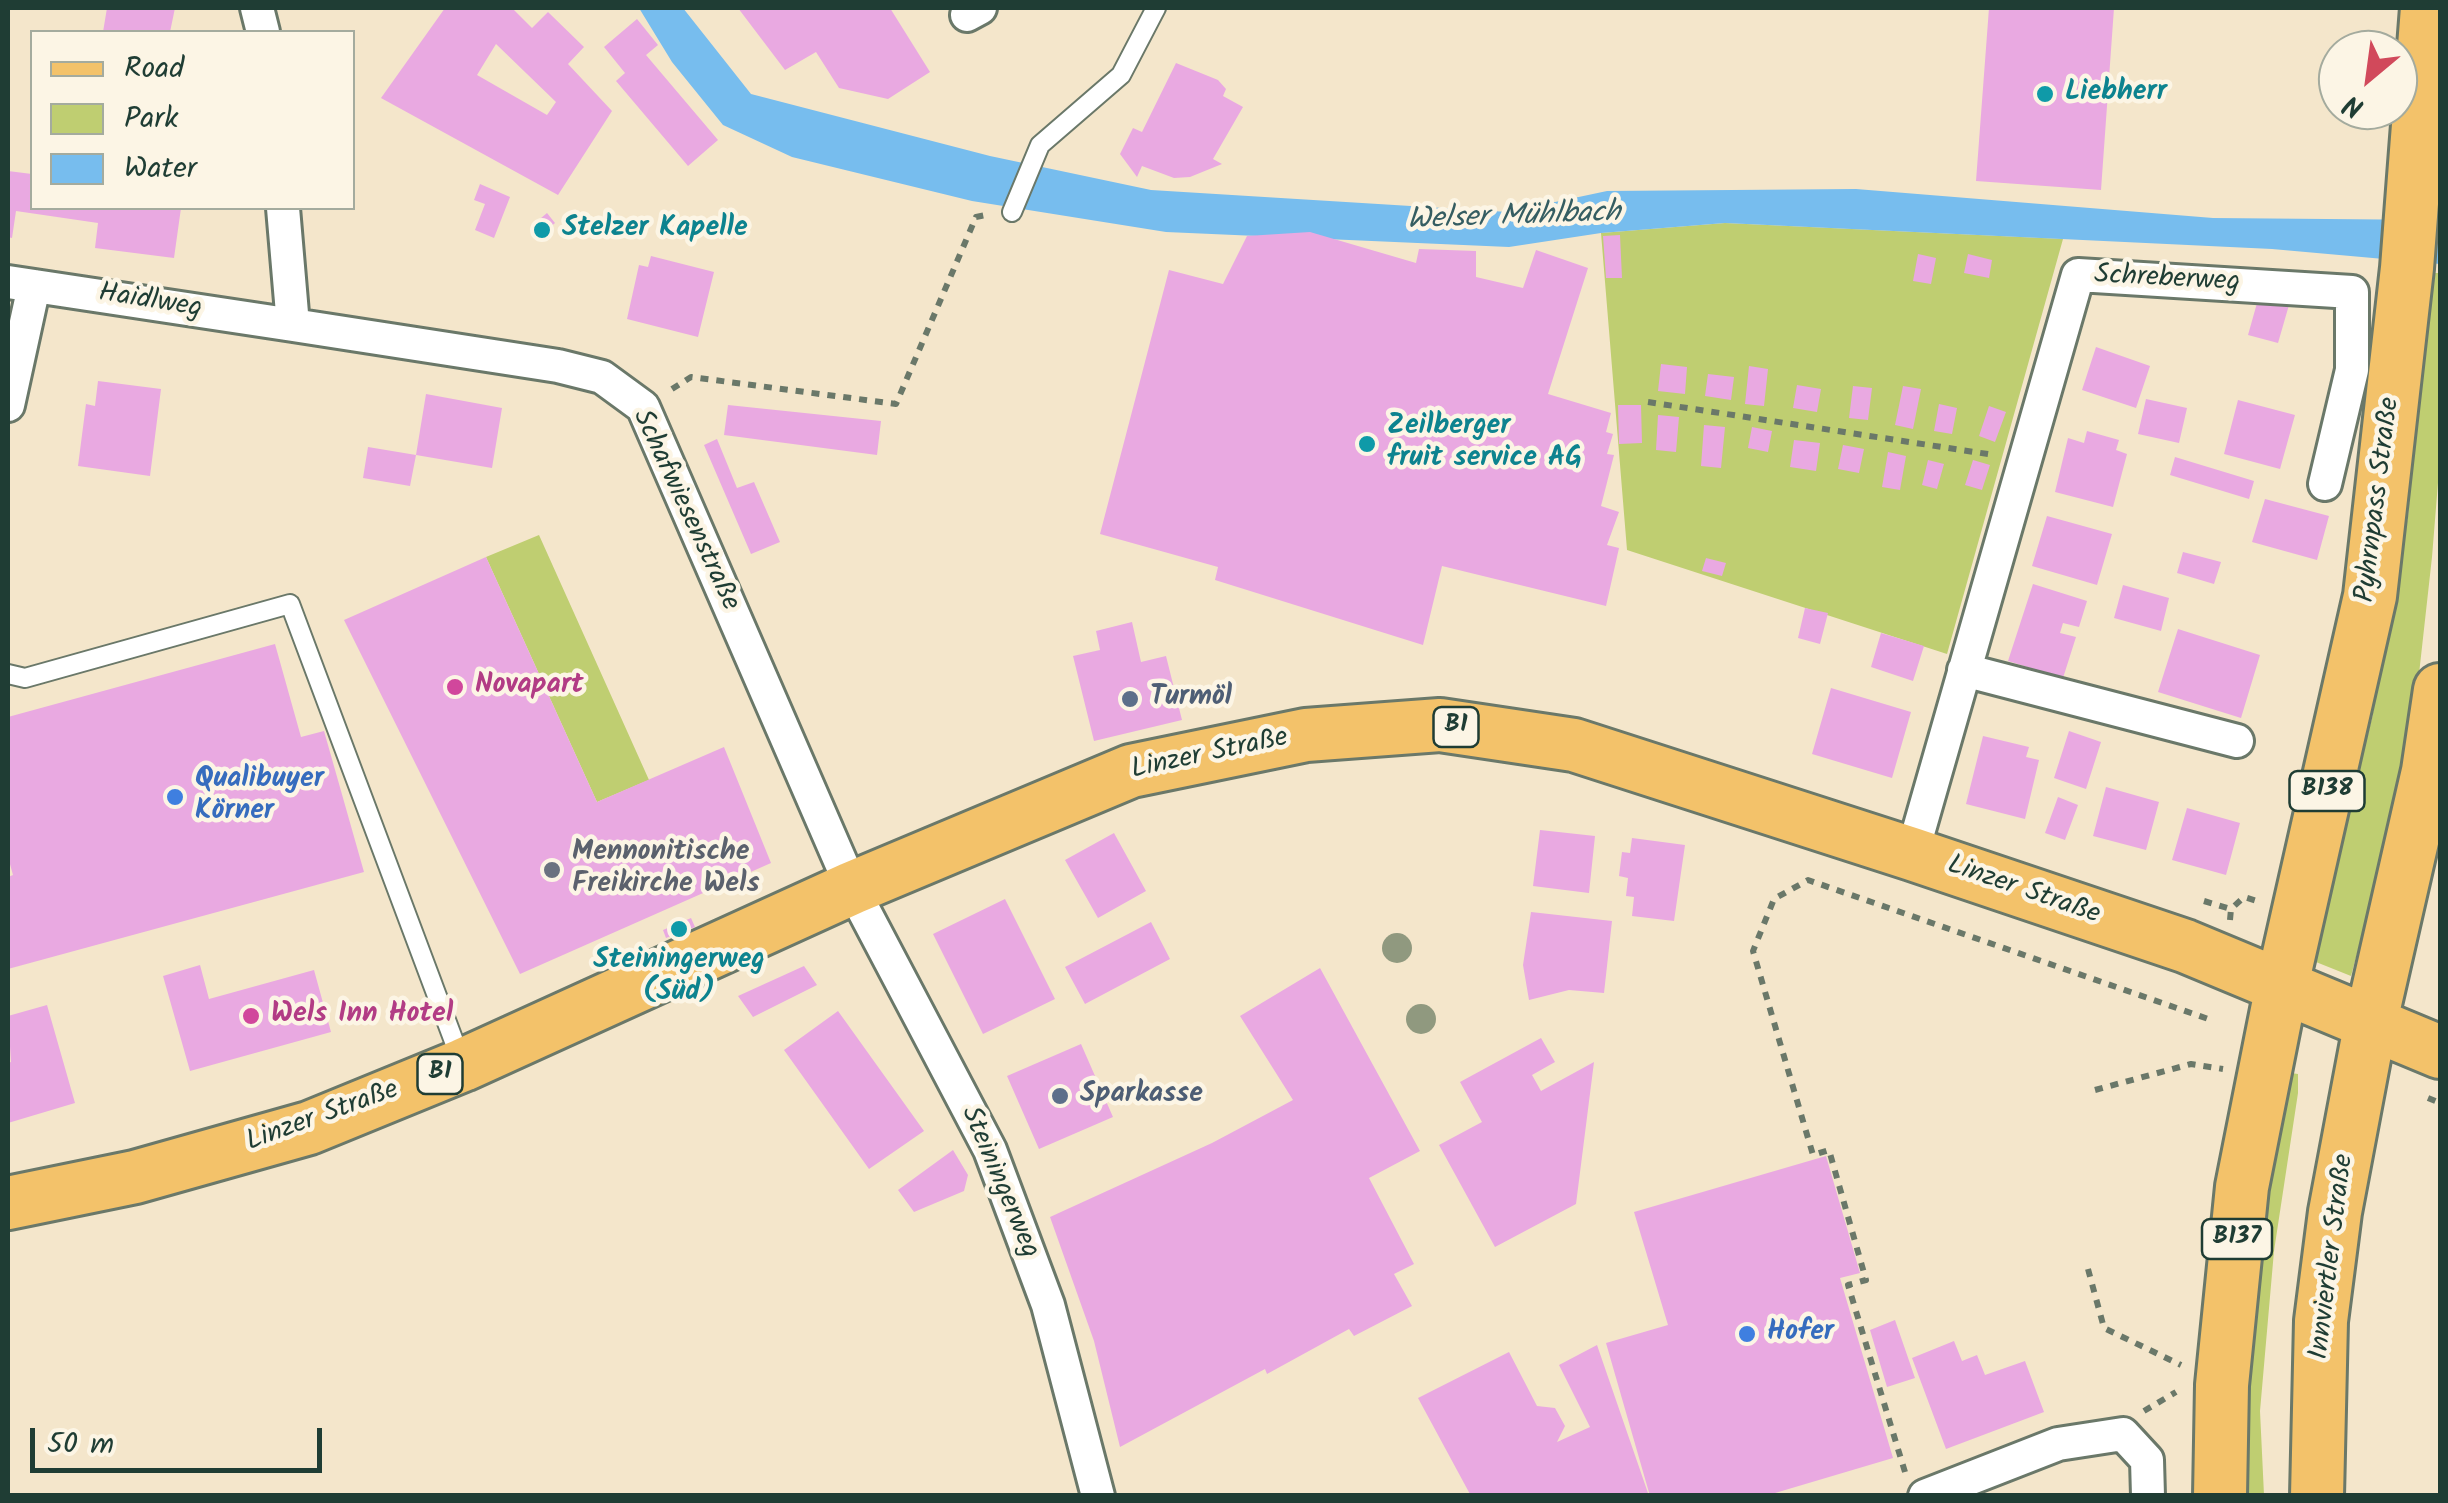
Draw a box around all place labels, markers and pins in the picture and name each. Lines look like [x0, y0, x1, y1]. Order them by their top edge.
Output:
place label: Liebherr [2065, 77, 2167, 111]
marker: Liebherr [2034, 83, 2056, 105]
place label: Stelzer Kapelle [562, 213, 748, 247]
marker: Stelzer Kapelle [531, 219, 553, 241]
place label: Zeilberger fruit service AG [1387, 411, 1582, 477]
marker: Zeilberger fruit service AG [1356, 433, 1378, 455]
place label: Novapart [475, 670, 584, 704]
marker: Novapart [444, 676, 466, 698]
place label: Turmöl [1150, 682, 1232, 716]
marker: Turmöl [1119, 688, 1141, 710]
place label: Qualibuyer Körner [195, 764, 324, 830]
marker: Qualibuyer Körner [164, 786, 186, 808]
place label: Mennonitische Freikirche Wels [572, 837, 760, 903]
marker: Mennonitische Freikirche Wels [541, 859, 563, 881]
marker: Steiningerweg (Süd) [668, 918, 690, 940]
place label: Steiningerweg (Süd) [593, 945, 765, 1011]
place label: Wels Inn Hotel [271, 999, 453, 1033]
marker: Wels Inn Hotel [240, 1005, 262, 1027]
place label: Sparkasse [1080, 1079, 1203, 1113]
marker: Sparkasse [1049, 1085, 1071, 1107]
place label: Hofer [1767, 1317, 1834, 1351]
marker: Hofer [1736, 1323, 1758, 1345]

